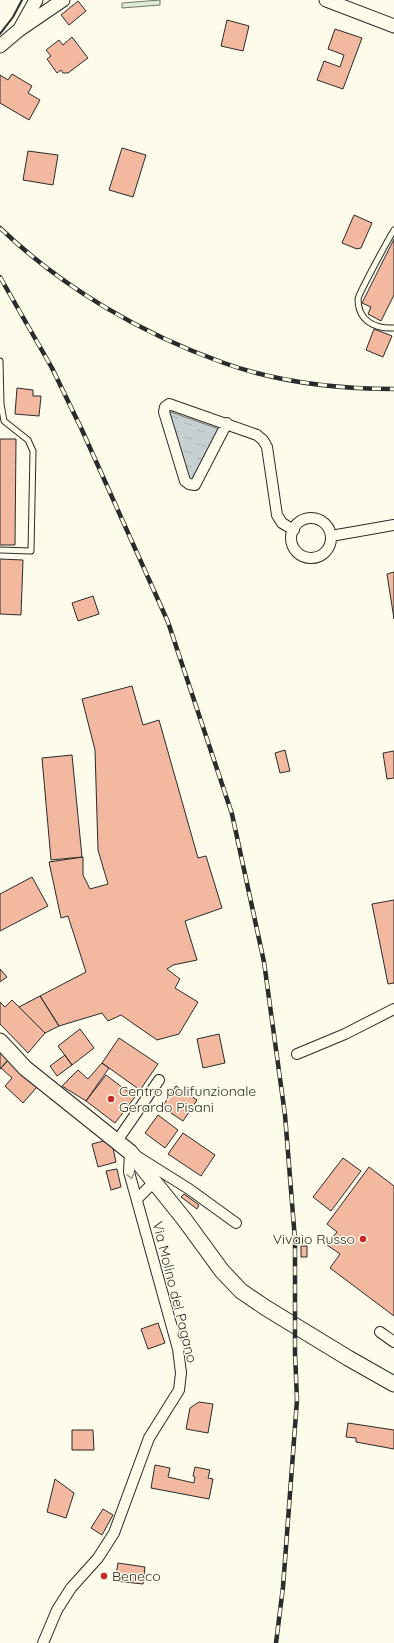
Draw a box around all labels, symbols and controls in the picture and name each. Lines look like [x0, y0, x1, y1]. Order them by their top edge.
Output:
place label: Centro polifunzionale Gerardo Pisani [119, 1082, 256, 1116]
marker: Centro polifunzionale Gerardo Pisani [106, 1094, 116, 1104]
one-way arrow [126, 1173, 134, 1179]
street label: Via Molino del Pagano [149, 1219, 201, 1365]
place label: Vivaio Russo [273, 1230, 355, 1248]
marker: Vivaio Russo [358, 1234, 368, 1244]
place label: Beneco [112, 1567, 161, 1585]
marker: Beneco [99, 1571, 109, 1581]

